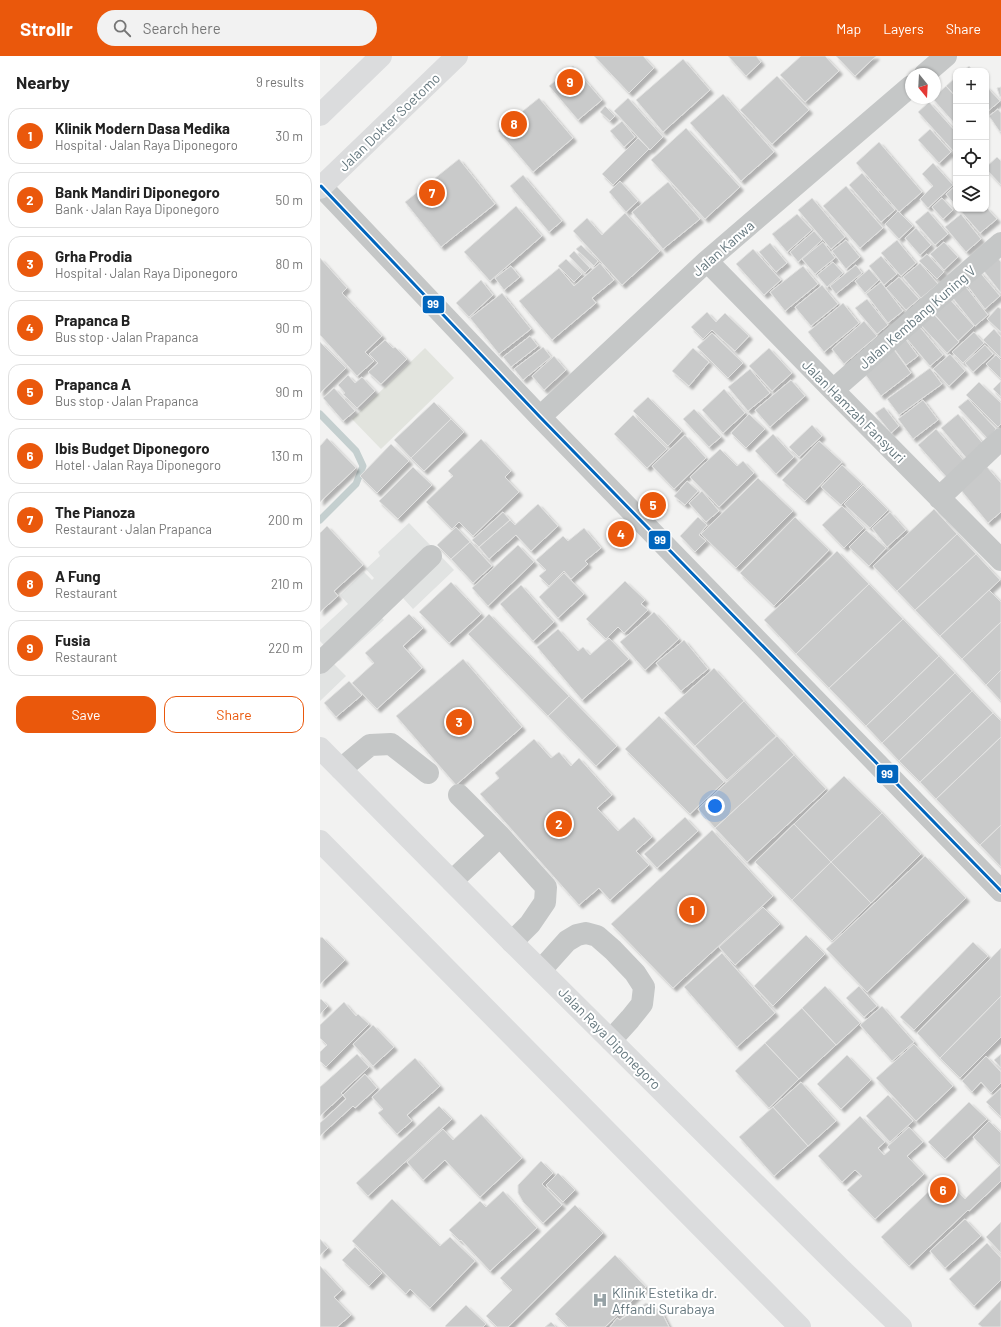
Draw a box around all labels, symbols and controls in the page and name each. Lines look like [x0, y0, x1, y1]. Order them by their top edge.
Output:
search box [97, 10, 377, 46]
text: Strollr [20, 17, 73, 40]
icon: search [111, 17, 133, 39]
text: Search here [143, 19, 221, 37]
text: Map [836, 20, 861, 37]
text: Layers [883, 20, 924, 37]
text: Share [946, 20, 981, 37]
pin: 9 [557, 67, 583, 97]
north arrow [905, 68, 941, 104]
map controls [953, 68, 989, 212]
button: + [953, 68, 989, 104]
street label: Jalan Dokter Soetomo [335, 69, 443, 175]
text: Nearby [16, 72, 70, 92]
text: 9 results [256, 74, 304, 90]
button: − [953, 104, 989, 140]
pin: 8 [501, 109, 527, 139]
text: Klinik Modern Dasa Medika [55, 119, 230, 137]
text: 1 [28, 128, 32, 144]
text: 30 m [276, 128, 303, 144]
text: Hospital · Jalan Raya Diponegoro [55, 137, 238, 153]
button: locate [953, 140, 989, 176]
button: layers [953, 176, 989, 212]
pin: 7 [419, 178, 445, 208]
text: Bank Mandiri Diponegoro [55, 183, 220, 201]
text: 2 [26, 192, 34, 208]
text: 50 m [276, 192, 303, 208]
text: Bank · Jalan Raya Diponegoro [55, 201, 219, 217]
street label: Jalan Kanwa [689, 217, 757, 279]
text: Grha Prodia [55, 247, 132, 265]
text: 3 [26, 256, 34, 272]
text: 80 m [276, 256, 303, 272]
street label: Jalan Kembang Kuning V [855, 262, 979, 372]
text: Hospital · Jalan Raya Diponegoro [55, 265, 238, 281]
line badge: 99 [422, 295, 445, 314]
text: 99 [427, 297, 439, 310]
text: Prapanca B [55, 311, 130, 329]
text: 4 [26, 320, 34, 336]
text: 90 m [276, 320, 303, 336]
text: Bus stop · Jalan Prapanca [55, 329, 198, 345]
street label: Jalan Hamzah Fansyuri [799, 356, 909, 466]
text: Prapanca A [55, 375, 131, 393]
text: 5 [26, 384, 34, 400]
text: 90 m [276, 384, 303, 400]
text: Bus stop · Jalan Prapanca [55, 393, 198, 409]
text: Ibis Budget Diponegoro [55, 439, 210, 457]
text: 6 [27, 448, 33, 464]
text: 130 m [271, 448, 303, 464]
text: Hotel · Jalan Raya Diponegoro [55, 457, 221, 473]
pin: 5 [640, 490, 666, 520]
text: The Pianoza [55, 503, 135, 521]
text: 7 [27, 512, 33, 528]
text: 200 m [268, 512, 303, 528]
pin: 4 [608, 519, 634, 549]
text: Restaurant · Jalan Prapanca [55, 521, 212, 537]
line badge: 99 [648, 530, 671, 550]
text: 99 [654, 533, 666, 546]
text: A Fung [55, 567, 101, 585]
text: 8 [26, 576, 34, 592]
text: 210 m [271, 576, 303, 592]
text: Restaurant [55, 585, 117, 601]
text: Fusia [55, 631, 90, 649]
text: 9 [27, 640, 33, 656]
text: 220 m [268, 640, 303, 656]
text: Restaurant [55, 649, 117, 665]
button: Save [16, 696, 156, 733]
button: Share [164, 696, 304, 733]
pin: 3 [446, 707, 472, 737]
line badge: 99 [876, 764, 899, 784]
text: 99 [881, 767, 893, 780]
your location [705, 796, 725, 816]
pin: 2 [546, 809, 572, 839]
pin: 1 [679, 895, 705, 925]
street label: Jalan Raya Diponegoro [555, 983, 665, 1093]
pin: 6 [930, 1175, 956, 1205]
place label: Klinik Estetika dr. Affandi Surabaya [612, 1284, 717, 1317]
hospital icon: Klinik Estetika dr. Affandi Surabaya [591, 1291, 609, 1309]

